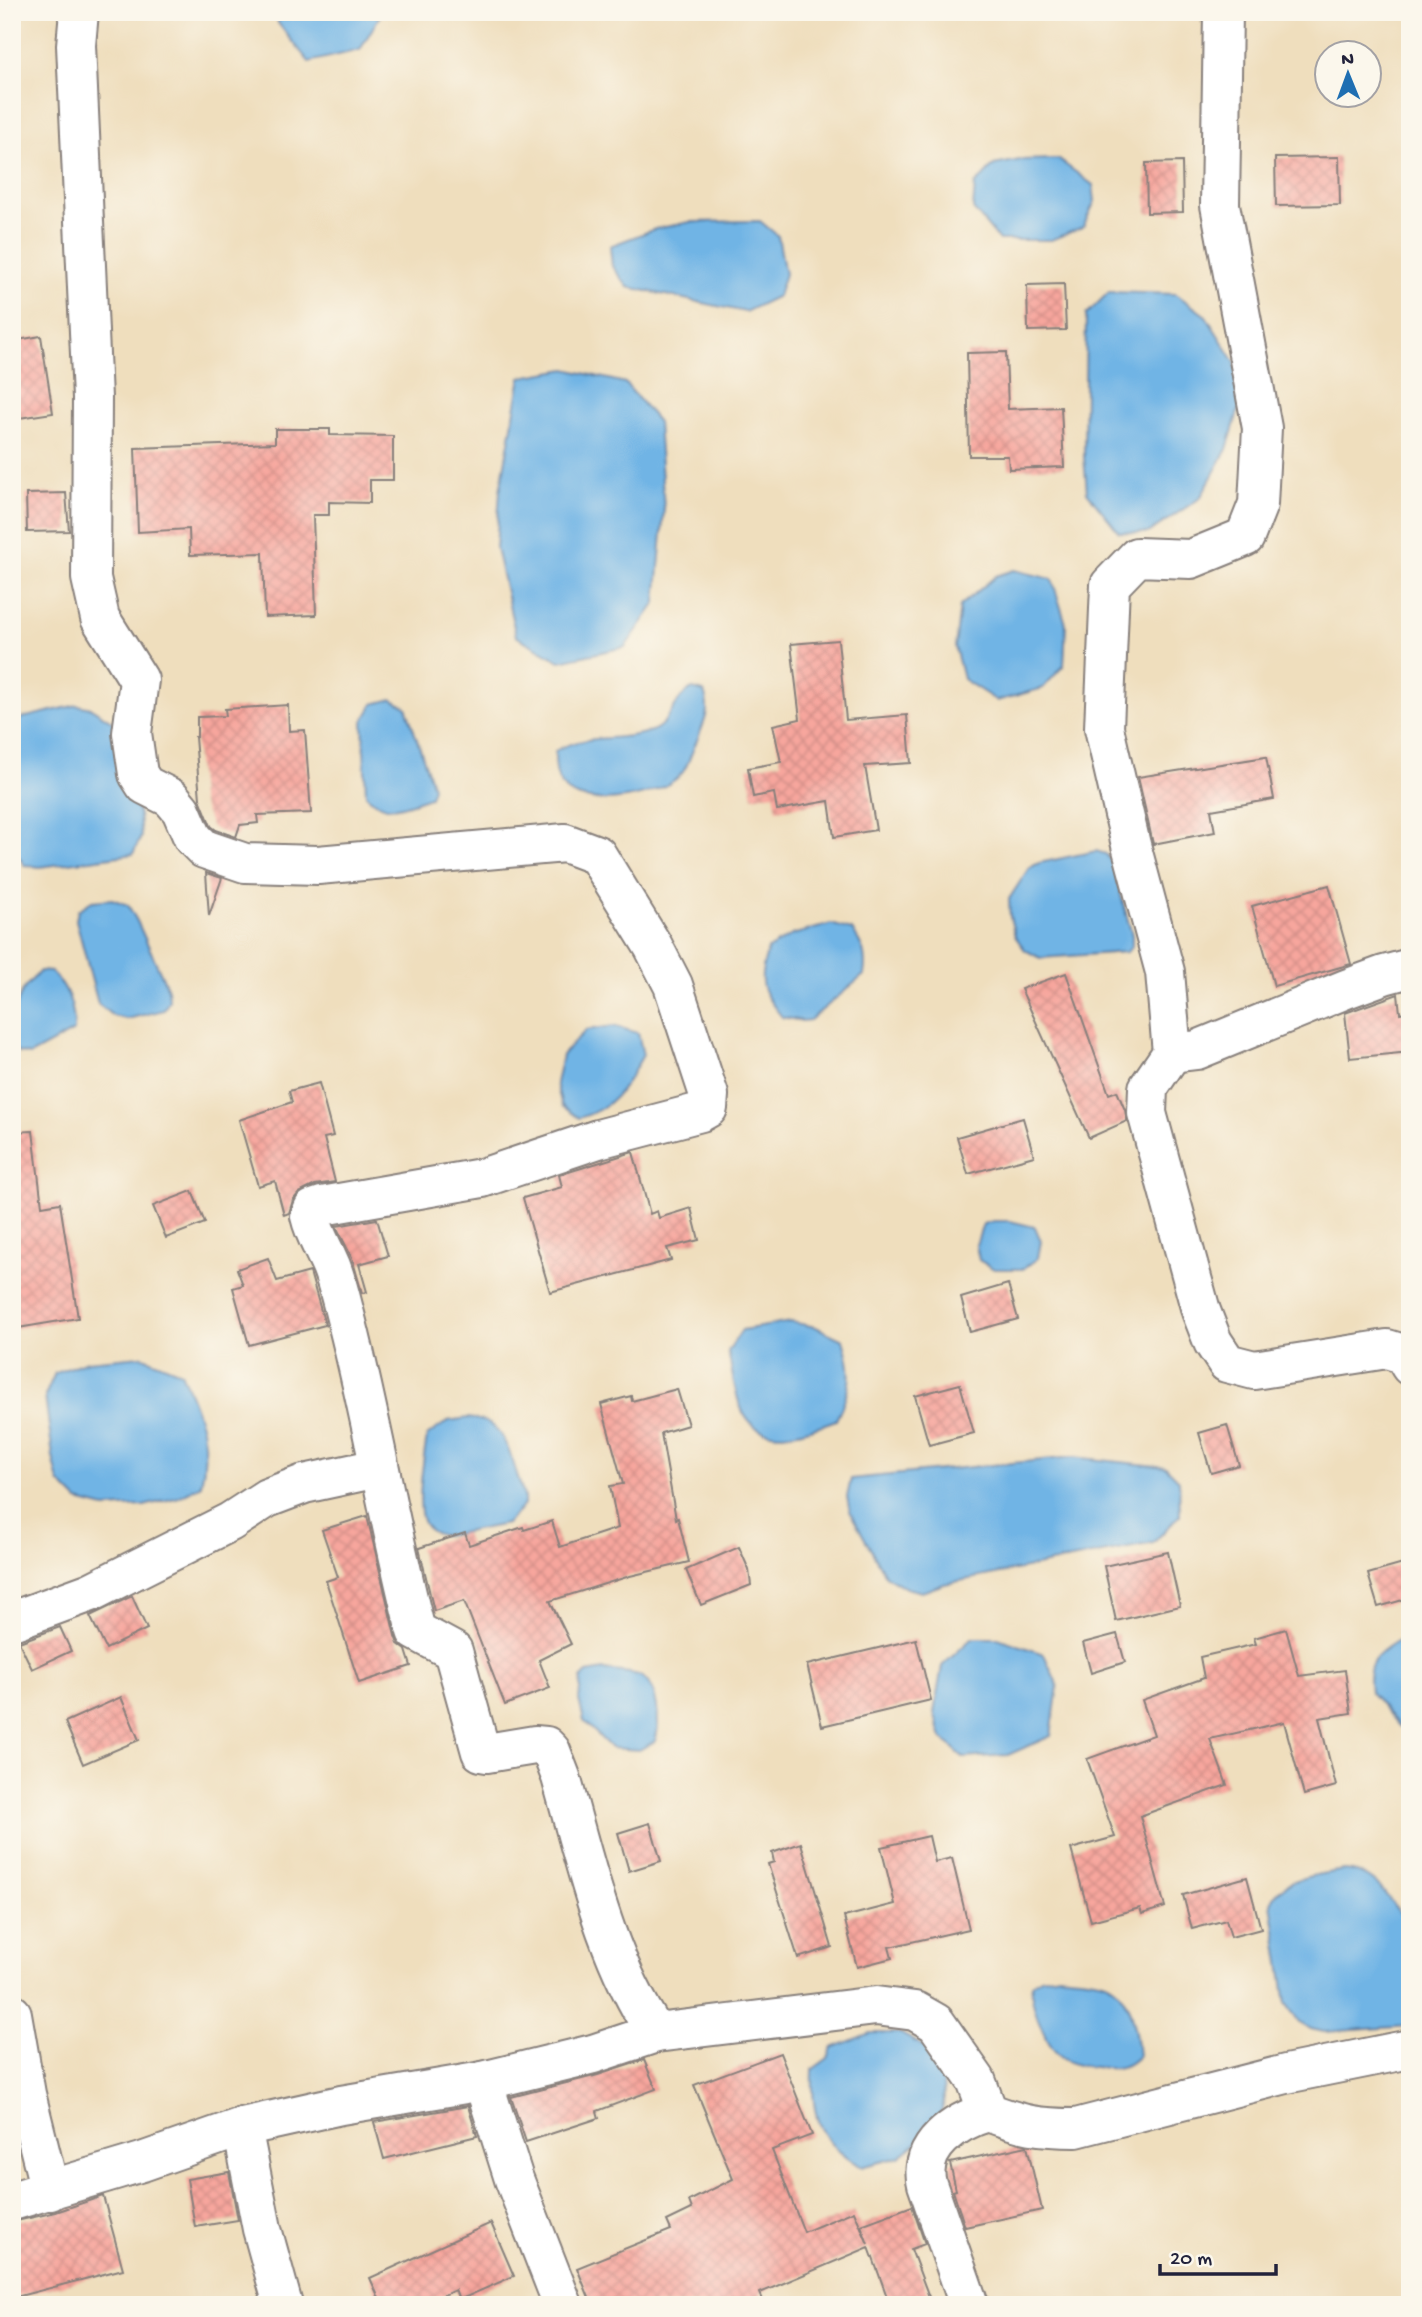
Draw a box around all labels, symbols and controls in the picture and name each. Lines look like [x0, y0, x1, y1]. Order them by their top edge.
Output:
north arrow [1314, 38, 1384, 108]
text: N [1341, 49, 1354, 72]
scale bar [1160, 2233, 1275, 2277]
text: 20 m [1170, 2248, 1212, 2273]

